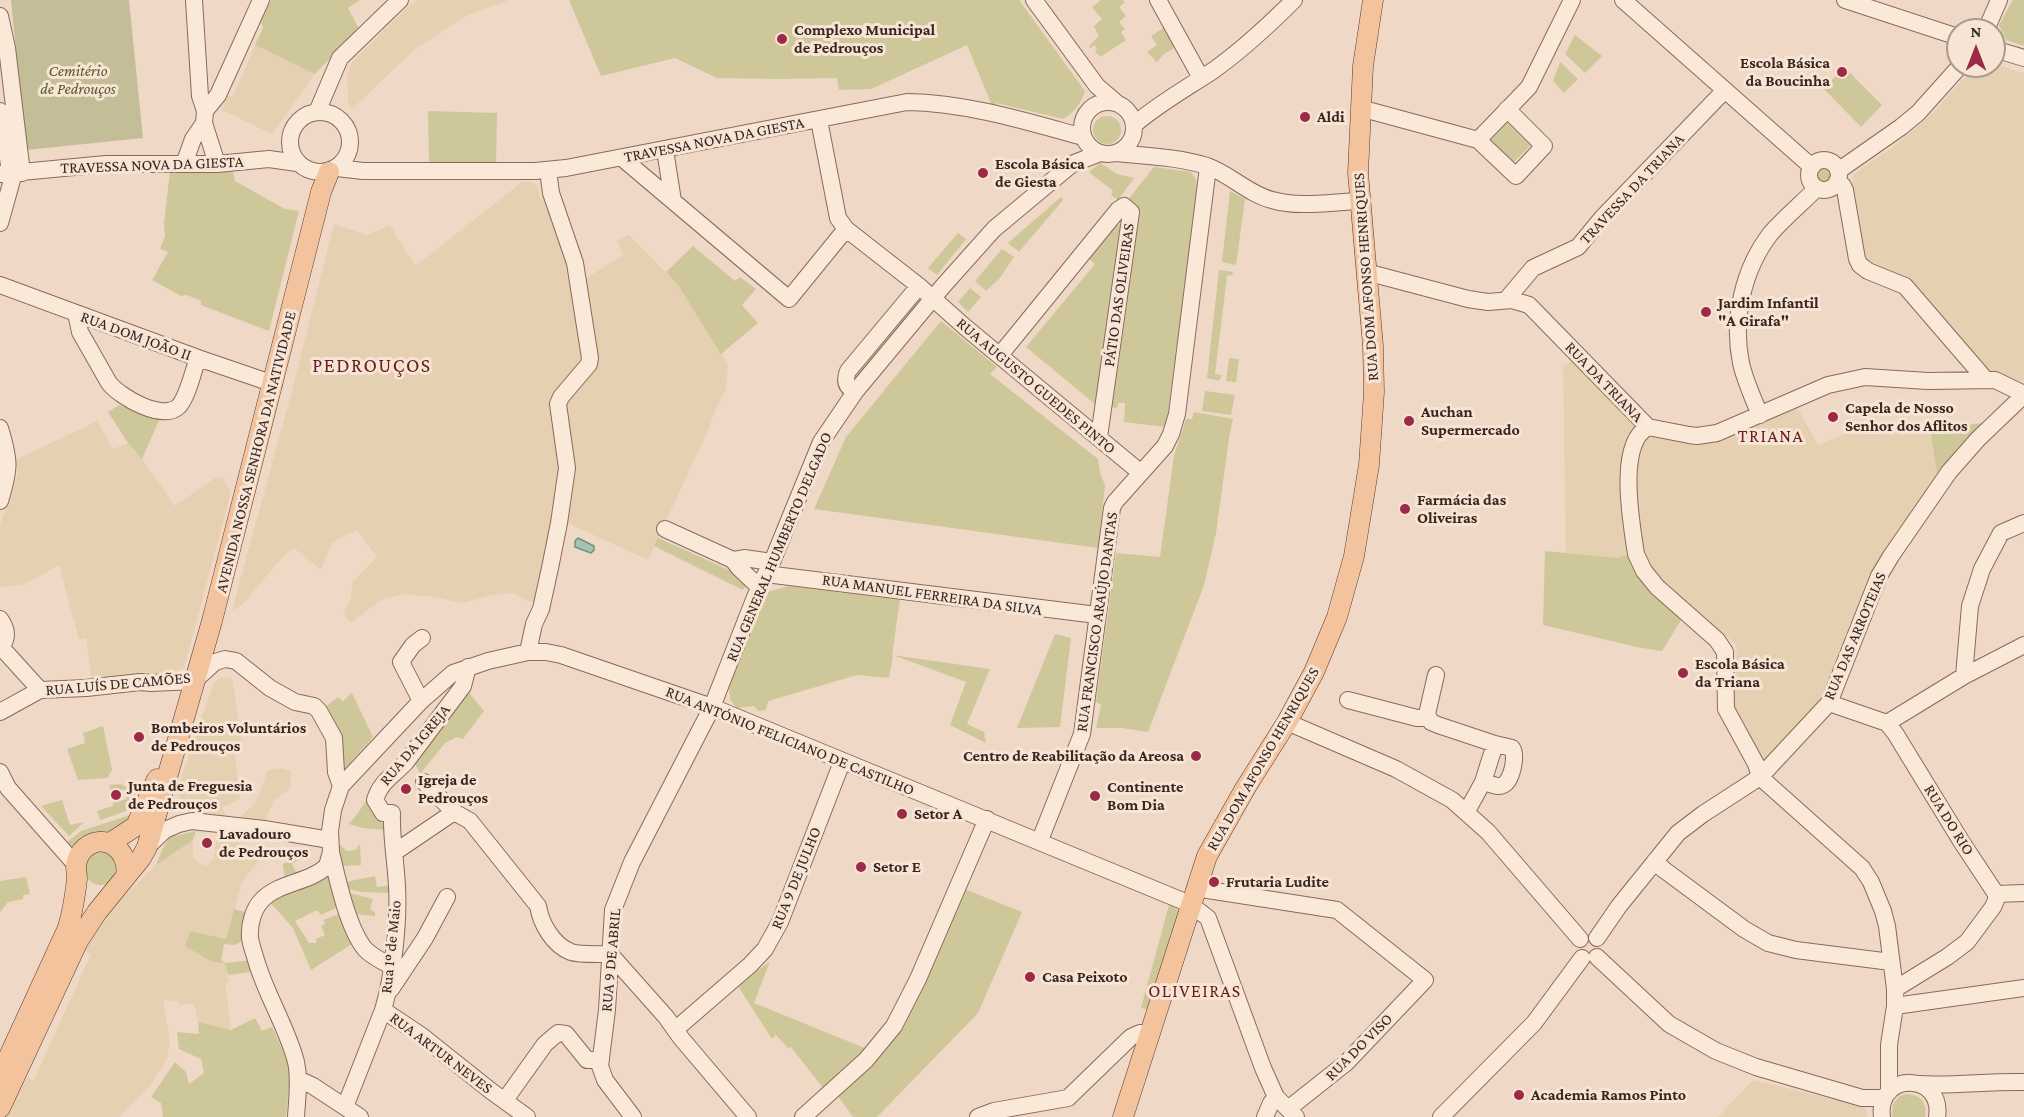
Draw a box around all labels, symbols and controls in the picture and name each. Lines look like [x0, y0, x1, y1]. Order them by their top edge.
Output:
north arrow [1946, 18, 2006, 78]
place label: Complexo Municipal de Pedrouços [794, 20, 935, 58]
text: N [1971, 23, 1981, 40]
marker: Complexo Municipal de Pedrouços [775, 32, 789, 46]
place label: Escola Básica da Boucinha [1740, 53, 1830, 91]
park label: Cemitério de Pedrouços [40, 61, 116, 99]
marker: Escola Básica da Boucinha [1835, 65, 1849, 79]
place label: Aldi [1317, 107, 1345, 127]
marker: Aldi [1298, 110, 1312, 124]
street label: TRAVESSA NOVA DA GIESTA [622, 113, 806, 167]
street label: TRAVESSA DA TRIANA [1576, 130, 1688, 248]
street label: TRAVESSA NOVA DA GIESTA [60, 152, 244, 178]
place label: Escola Básica de Giesta [995, 154, 1085, 192]
marker: Escola Básica de Giesta [976, 166, 990, 180]
street label: RUA DOM AFONSO HENRIQUES [1349, 172, 1383, 382]
street label: PÁTIO DAS OLIVEIRAS [1099, 222, 1139, 368]
place label: Jardim Infantil "A Girafa" [1718, 293, 1819, 331]
marker: Jardim Infantil "A Girafa" [1699, 305, 1713, 319]
street label: RUA DOM JOÃO II [78, 307, 194, 365]
street label: AVENIDA NOSSA SENHORA DA NATIVIDADE [212, 309, 300, 595]
street label: RUA AUGUSTO GUEDES PINTO [952, 314, 1120, 458]
street label: RUA DA TRIANA [1561, 338, 1647, 426]
district label: PEDROUÇOS [312, 354, 432, 378]
place label: Capela de Nosso Senhor dos Aflitos [1845, 398, 1968, 436]
place label: Auchan Supermercado [1421, 402, 1520, 440]
marker: Capela de Nosso Senhor dos Aflitos [1826, 410, 1840, 424]
marker: Auchan Supermercado [1402, 414, 1416, 428]
district label: TRIANA [1738, 425, 1804, 447]
street label: RUA GENERAL HUMBERTO DELGADO [722, 429, 836, 665]
place label: Farmácia das Oliveiras [1417, 490, 1506, 528]
marker: Farmácia das Oliveiras [1398, 502, 1412, 516]
street label: RUA FRANCISCO ARAÚJO DANTAS [1072, 511, 1122, 733]
street label: RUA DAS ARROTEIAS [1819, 569, 1891, 703]
street label: RUA MANUEL FERREIRA DA SILVA [821, 570, 1043, 620]
place label: Escola Básica da Triana [1695, 654, 1785, 692]
street label: RUA DOM AFONSO HENRIQUES [1203, 664, 1323, 854]
marker: Escola Básica da Triana [1676, 666, 1690, 680]
street label: RUA LUÍS DE CAMÕES [45, 668, 191, 700]
street label: RUA ANTÓNIO FELICIANO DE CASTILHO [663, 682, 917, 800]
street label: RUA DA IGREJA [376, 701, 454, 789]
place label: Bombeiros Voluntários de Pedrouços [151, 718, 306, 756]
marker: Bombeiros Voluntários de Pedrouços [132, 730, 146, 744]
place label: Centro de Reabilitação da Areosa [963, 746, 1184, 766]
marker: Centro de Reabilitação da Areosa [1189, 749, 1203, 763]
place label: Igreja de Pedrouços [418, 770, 488, 808]
place label: Junta de Freguesia de Pedrouços [128, 776, 253, 814]
place label: Continente Bom Dia [1107, 777, 1183, 815]
street label: RUA DO RIO [1920, 781, 1978, 859]
marker: Igreja de Pedrouços [399, 782, 413, 796]
marker: Junta de Freguesia de Pedrouços [109, 788, 123, 802]
marker: Continente Bom Dia [1088, 789, 1102, 803]
place label: Setor A [914, 804, 962, 824]
marker: Setor A [895, 807, 909, 821]
place label: Lavadouro de Pedrouços [219, 824, 308, 862]
street label: RUA 9 DE JULHO [767, 824, 825, 932]
marker: Lavadouro de Pedrouços [200, 836, 214, 850]
place label: Setor E [873, 857, 921, 877]
marker: Setor E [854, 860, 868, 874]
place label: Frutaria Ludite [1226, 872, 1329, 892]
marker: Frutaria Ludite [1207, 875, 1221, 889]
street label: Rua 1º de Maio [377, 899, 405, 995]
street label: RUA 9 DE ABRIL [597, 907, 625, 1013]
place label: Casa Peixoto [1042, 967, 1127, 987]
marker: Casa Peixoto [1023, 970, 1037, 984]
district label: OLIVEIRAS [1148, 980, 1242, 1002]
street label: RUA ARTUR NEVES [386, 1008, 496, 1098]
street label: RUA DO VISO [1321, 1009, 1397, 1085]
place label: Academia Ramos Pinto [1531, 1085, 1686, 1105]
marker: Academia Ramos Pinto [1512, 1088, 1526, 1102]

